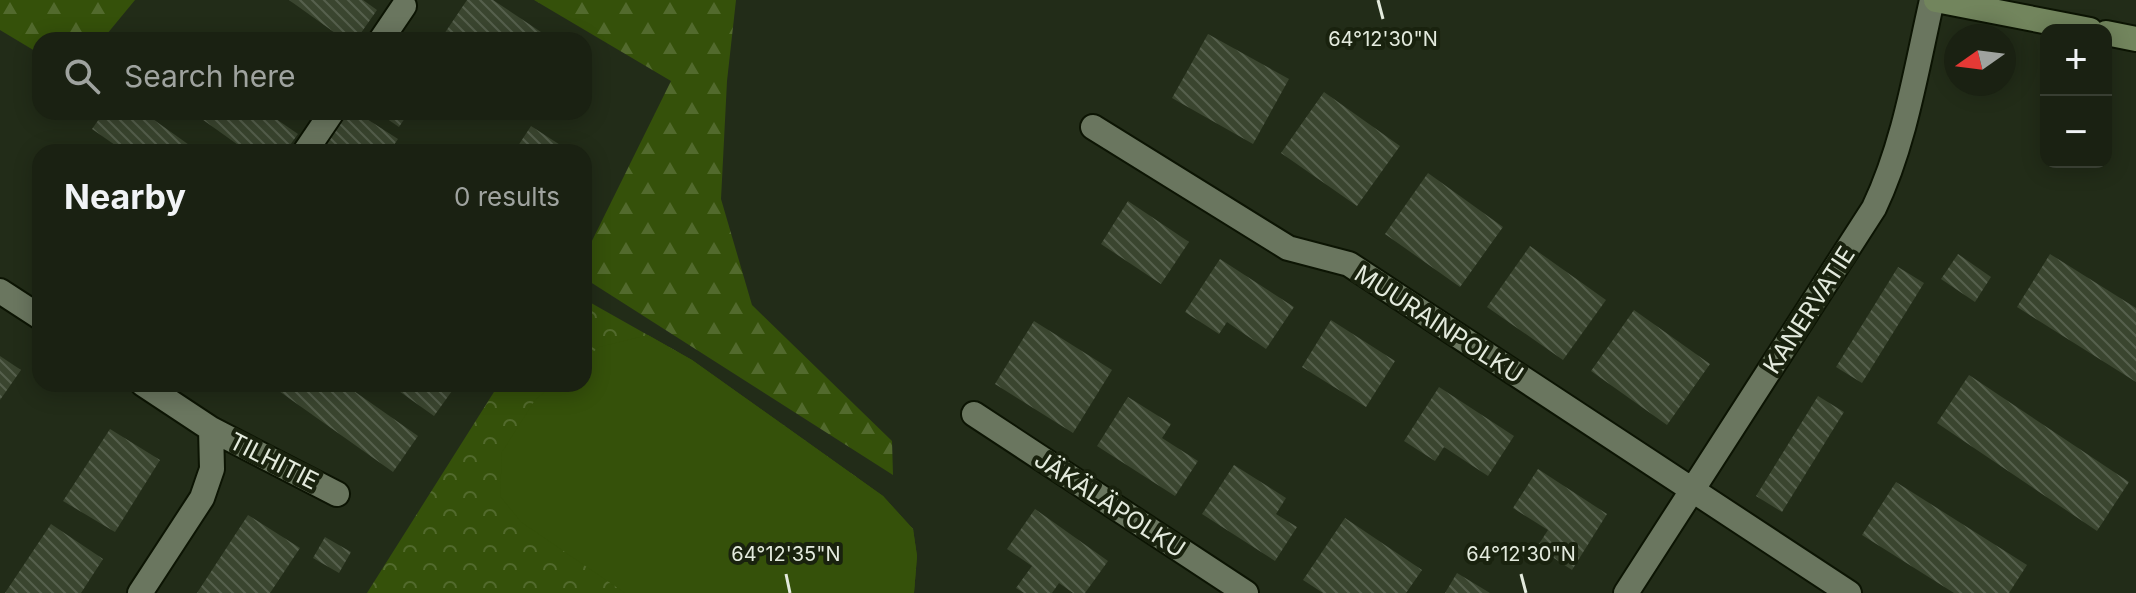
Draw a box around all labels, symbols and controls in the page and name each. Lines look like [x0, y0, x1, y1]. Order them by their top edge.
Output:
north arrow [1944, 24, 2016, 96]
map controls [2040, 24, 2112, 168]
button: + [2040, 24, 2112, 96]
text: 64°12'30"N [1328, 27, 1438, 51]
search box [32, 32, 592, 120]
icon: search [60, 54, 104, 98]
text: Search here [124, 58, 296, 94]
button: − [2040, 96, 2112, 168]
text: Nearby [64, 176, 186, 217]
text: 0 results [454, 181, 560, 212]
street label: KANERVATIE [1757, 241, 1861, 379]
street label: MUURAINPOLKU [1349, 259, 1529, 389]
street label: TILHITIE [225, 426, 323, 496]
street label: JÄKÄLÄPOLKU [1029, 444, 1191, 564]
text: 64°12'35"N [731, 542, 841, 566]
text: 64°12'30"N [1466, 542, 1576, 566]

